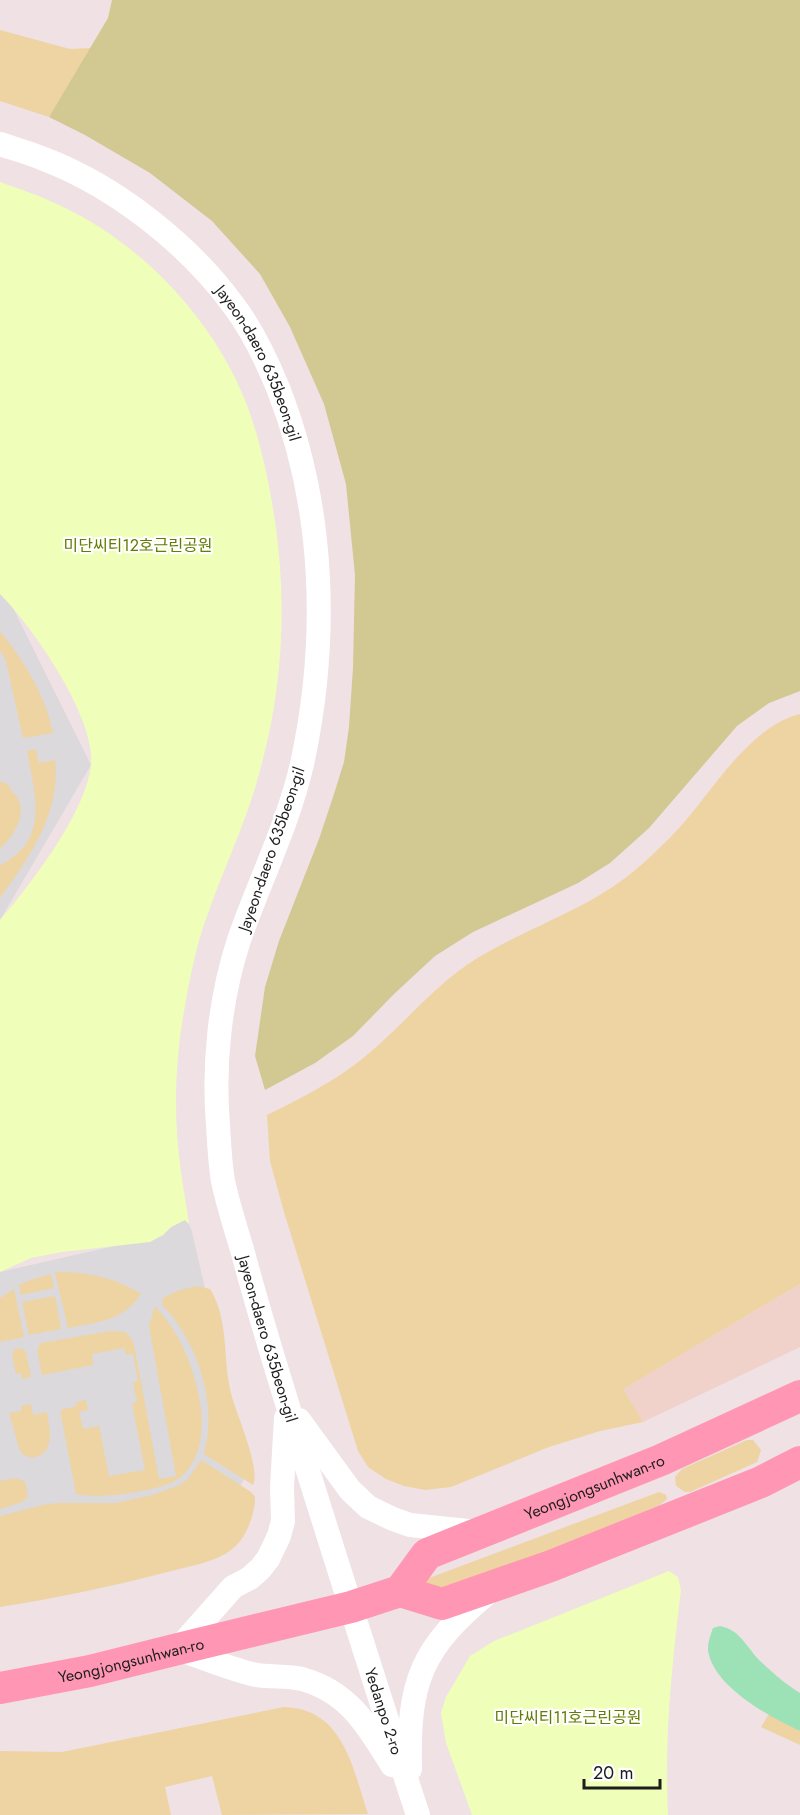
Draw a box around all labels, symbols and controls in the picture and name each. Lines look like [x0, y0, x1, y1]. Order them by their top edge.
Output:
street label: Jayeon-daero 635beon-gil [209, 278, 306, 444]
park label: 미단씨티12호근린공원 [64, 534, 212, 557]
street label: Jayeon-daero 635beon-gil [232, 764, 310, 936]
street label: Jayeon-daero 635beon-gil [232, 1251, 303, 1425]
street label: Yeongjongsunhwan-ro [521, 1449, 668, 1526]
street label: Yeongjongsunhwan-ro [56, 1632, 207, 1689]
street label: Yedanpo 2-ro [359, 1665, 409, 1758]
park label: 미단씨티11호근린공원 [495, 1706, 641, 1729]
scale bar [584, 1752, 660, 1790]
text: 20 m [593, 1760, 633, 1786]

